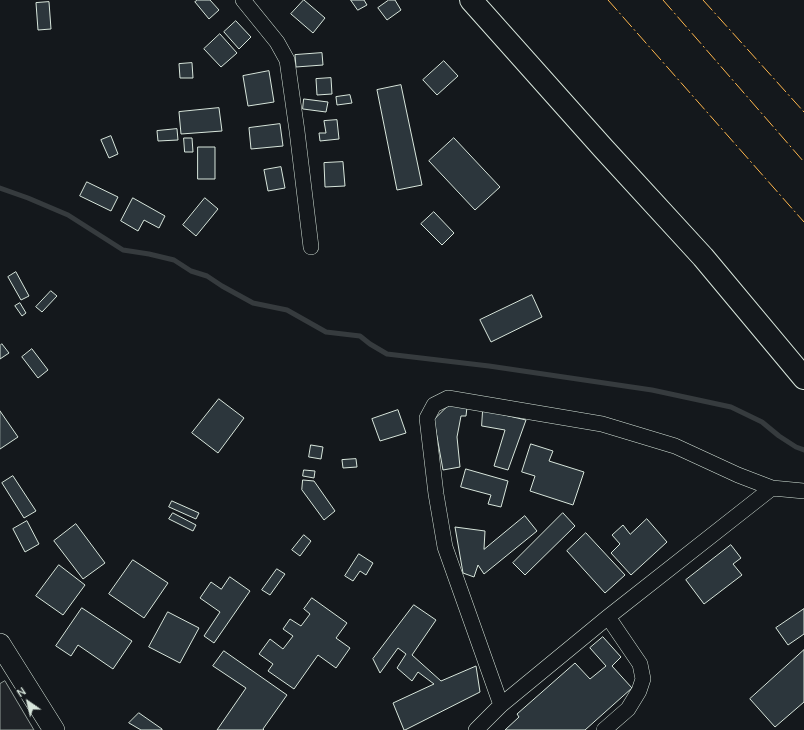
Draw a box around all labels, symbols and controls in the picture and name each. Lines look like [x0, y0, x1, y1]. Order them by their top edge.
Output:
north arrow [8, 682, 48, 722]
text: N [14, 683, 28, 700]

